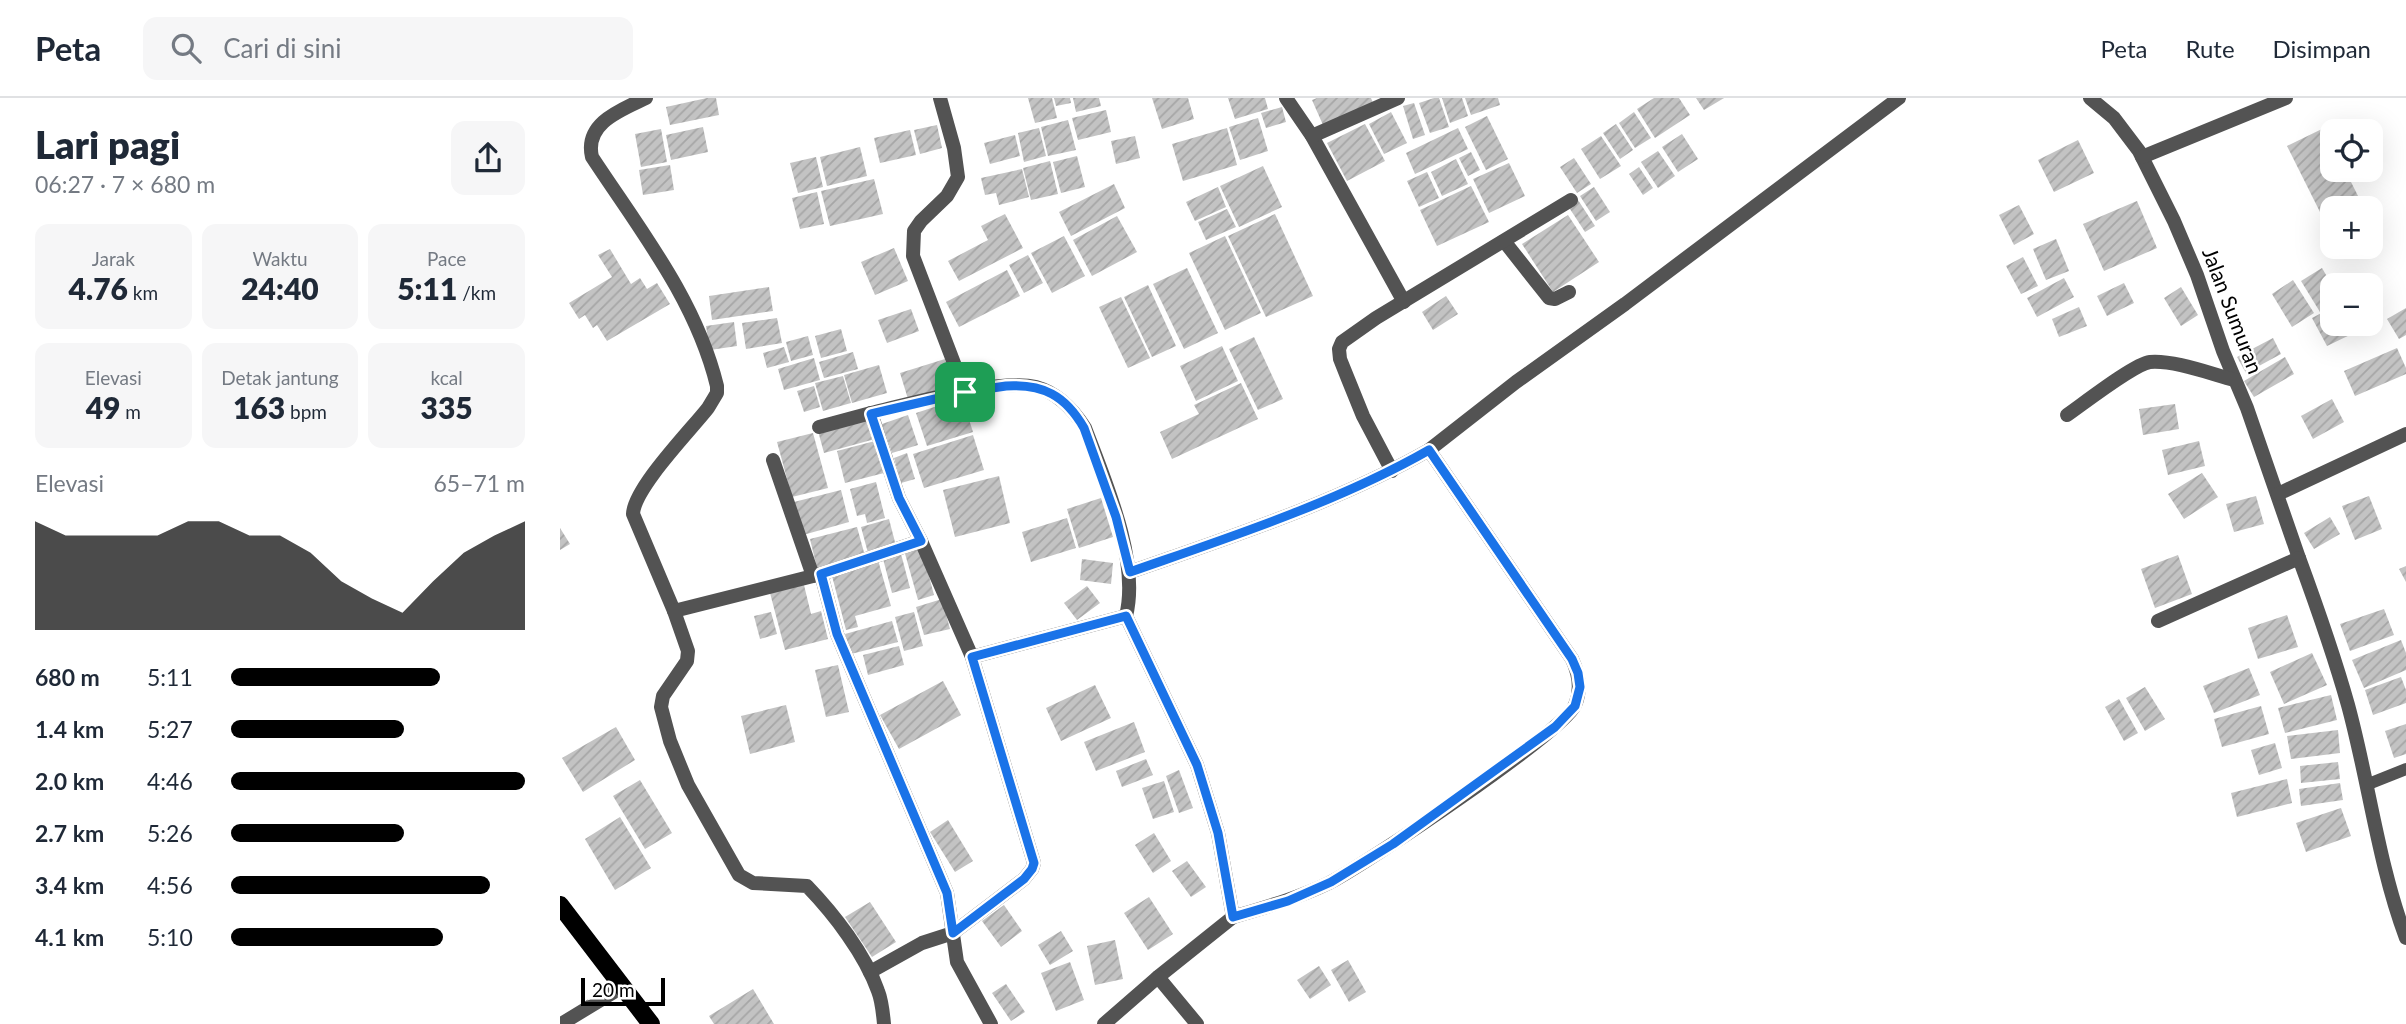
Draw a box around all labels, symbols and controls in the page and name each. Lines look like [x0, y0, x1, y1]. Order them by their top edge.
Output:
search box [143, 17, 633, 80]
text: Peta [35, 28, 101, 68]
icon: search [167, 29, 205, 67]
text: Cari di sini [223, 32, 342, 64]
text: Peta [2101, 34, 2147, 63]
text: Rute [2185, 34, 2235, 63]
text: Disimpan [2273, 34, 2371, 63]
map controls [2320, 119, 2383, 336]
button: locate [2320, 119, 2383, 182]
text: Lari pagi [35, 121, 180, 167]
button: share [451, 121, 525, 195]
text: 06:27 · 7 × 680 m [35, 170, 215, 198]
button: + [2320, 196, 2383, 259]
street label: Jalan Sumuran [2198, 244, 2269, 377]
text: Jarak [92, 247, 135, 270]
text: Waktu [252, 247, 308, 270]
text: Pace [427, 247, 466, 270]
text: 4.76 [69, 270, 128, 306]
text: 24:40 [241, 270, 319, 306]
text: 5:11 [397, 270, 457, 306]
button: − [2320, 273, 2383, 336]
text: km [128, 281, 158, 304]
text: /km [457, 281, 496, 304]
pin [935, 362, 995, 422]
text: Elevasi [85, 366, 142, 389]
text: Detak jantung [221, 366, 339, 389]
text: kcal [431, 366, 463, 389]
icon: arrive [946, 373, 984, 411]
text: 49 [86, 389, 120, 425]
text: 163 [233, 389, 285, 425]
text: 335 [421, 389, 473, 425]
text: m [120, 400, 141, 423]
text: bpm [285, 400, 327, 423]
text: Elevasi [35, 469, 104, 497]
text: 65–71 m [433, 469, 525, 497]
text: 680 m [35, 663, 100, 691]
text: 5:11 [147, 663, 193, 691]
text: 1.4 km [35, 715, 104, 743]
text: 5:27 [147, 715, 193, 743]
text: 2.0 km [35, 767, 104, 795]
text: 4:46 [147, 767, 193, 795]
text: 2.7 km [35, 819, 104, 847]
text: 5:26 [147, 819, 193, 847]
text: 3.4 km [35, 871, 104, 899]
text: 4:56 [147, 871, 193, 899]
text: 4.1 km [35, 923, 104, 951]
text: 5:10 [147, 923, 193, 951]
scale bar [581, 975, 665, 1007]
text: 20 m [592, 978, 635, 1001]

